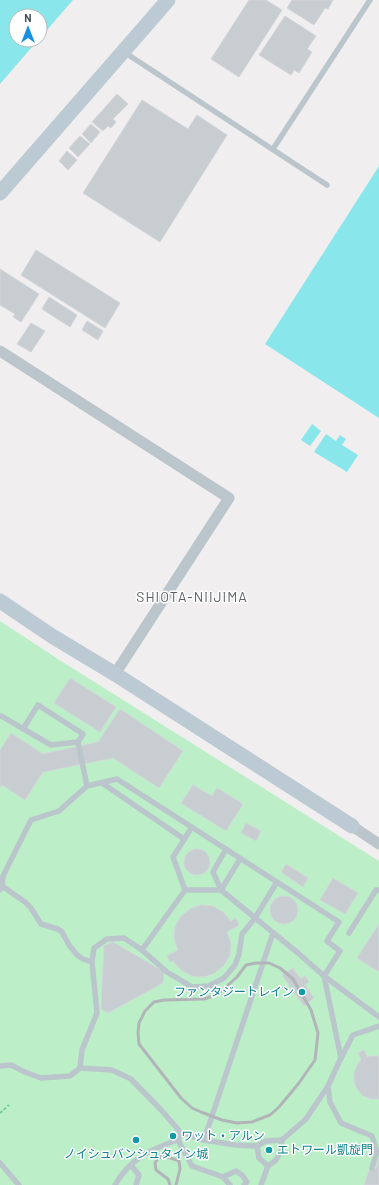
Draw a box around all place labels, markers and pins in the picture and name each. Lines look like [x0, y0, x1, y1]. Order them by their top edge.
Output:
place label: ファンタジートレイン [174, 984, 294, 998]
marker: ファンタジートレイン [297, 987, 307, 997]
place label: ワット・アルン [181, 1128, 265, 1142]
marker: ワット・アルン [168, 1131, 178, 1141]
marker: ノイシュバンシュタイン城 [131, 1135, 141, 1145]
place label: エトワール凱旋門 [277, 1142, 373, 1156]
marker: エトワール凱旋門 [264, 1145, 274, 1155]
place label: ノイシュバンシュタイン城 [64, 1146, 208, 1160]

